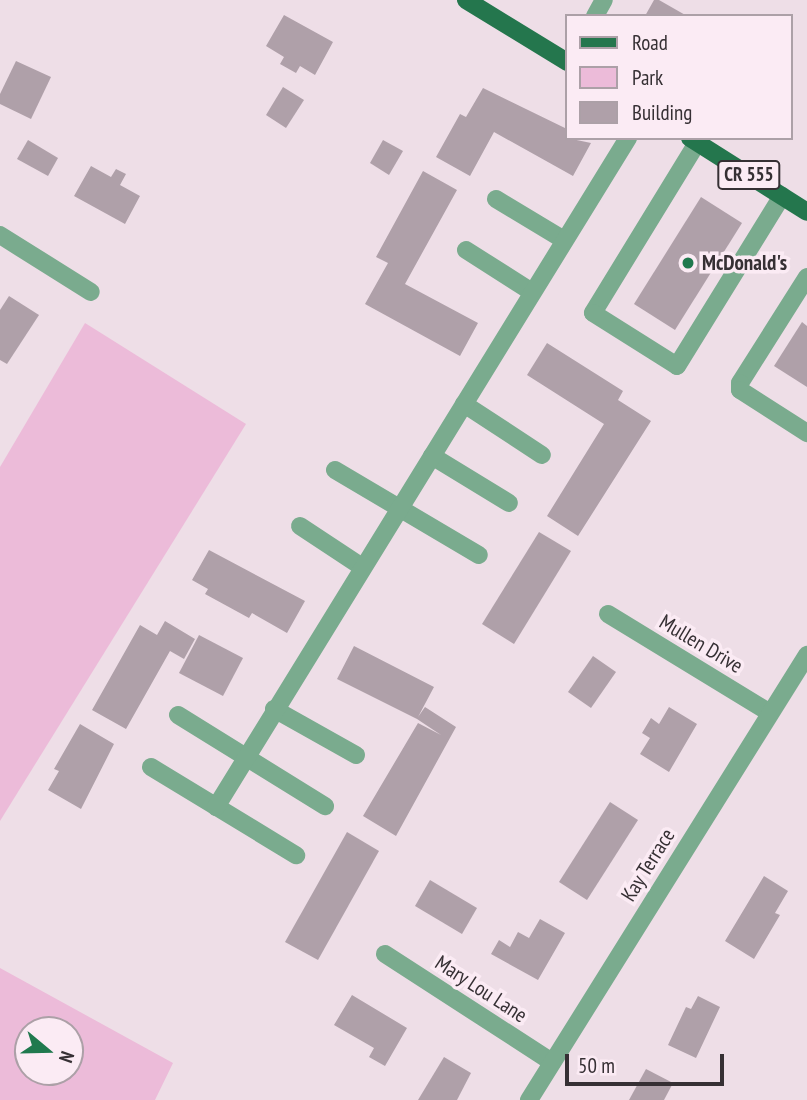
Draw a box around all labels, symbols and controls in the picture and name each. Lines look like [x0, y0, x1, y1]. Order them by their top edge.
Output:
legend [566, 14, 793, 140]
text: Road [632, 29, 668, 56]
text: Park [632, 64, 663, 91]
text: Building [632, 99, 692, 126]
road number: CR 555 [716, 160, 782, 190]
place label: McDonald's [702, 250, 787, 276]
marker: McDonald's [680, 255, 696, 271]
street label: Mullen Drive [655, 609, 747, 679]
street label: Kay Terrace [616, 823, 680, 907]
street label: Mary Lou Lane [430, 950, 532, 1028]
north arrow [14, 1016, 84, 1086]
scale bar [569, 1040, 728, 1084]
text: N [54, 1048, 80, 1066]
text: 50 m [578, 1052, 615, 1079]

